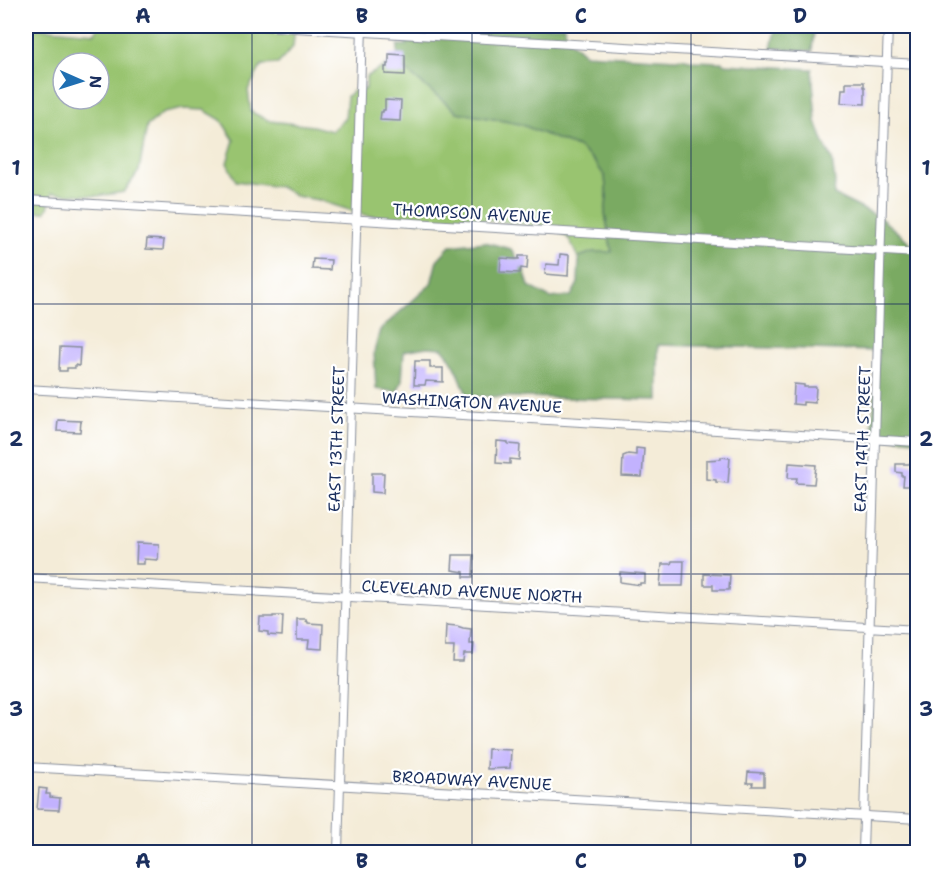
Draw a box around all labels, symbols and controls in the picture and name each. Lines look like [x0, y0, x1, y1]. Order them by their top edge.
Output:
text: A [135, 3, 151, 29]
text: B [356, 3, 368, 29]
text: C [575, 3, 587, 29]
text: D [793, 3, 807, 29]
north arrow [51, 51, 111, 111]
text: N [85, 75, 106, 89]
text: 1 [11, 155, 21, 181]
text: 1 [921, 155, 931, 181]
street label: THOMPSON AVENUE [392, 199, 552, 228]
street label: EAST 13TH STREET [323, 365, 350, 513]
street label: EAST 14TH STREET [849, 365, 876, 513]
street label: WASHINGTON AVENUE [381, 387, 563, 418]
text: 2 [9, 426, 23, 452]
text: 2 [919, 426, 933, 452]
street label: CLEVELAND AVENUE NORTH [361, 575, 583, 608]
text: 3 [9, 696, 23, 722]
text: 3 [919, 696, 933, 722]
street label: BROADWAY AVENUE [392, 766, 552, 795]
text: A [135, 848, 151, 874]
text: B [356, 848, 368, 874]
text: C [575, 848, 587, 874]
text: D [793, 848, 807, 874]

